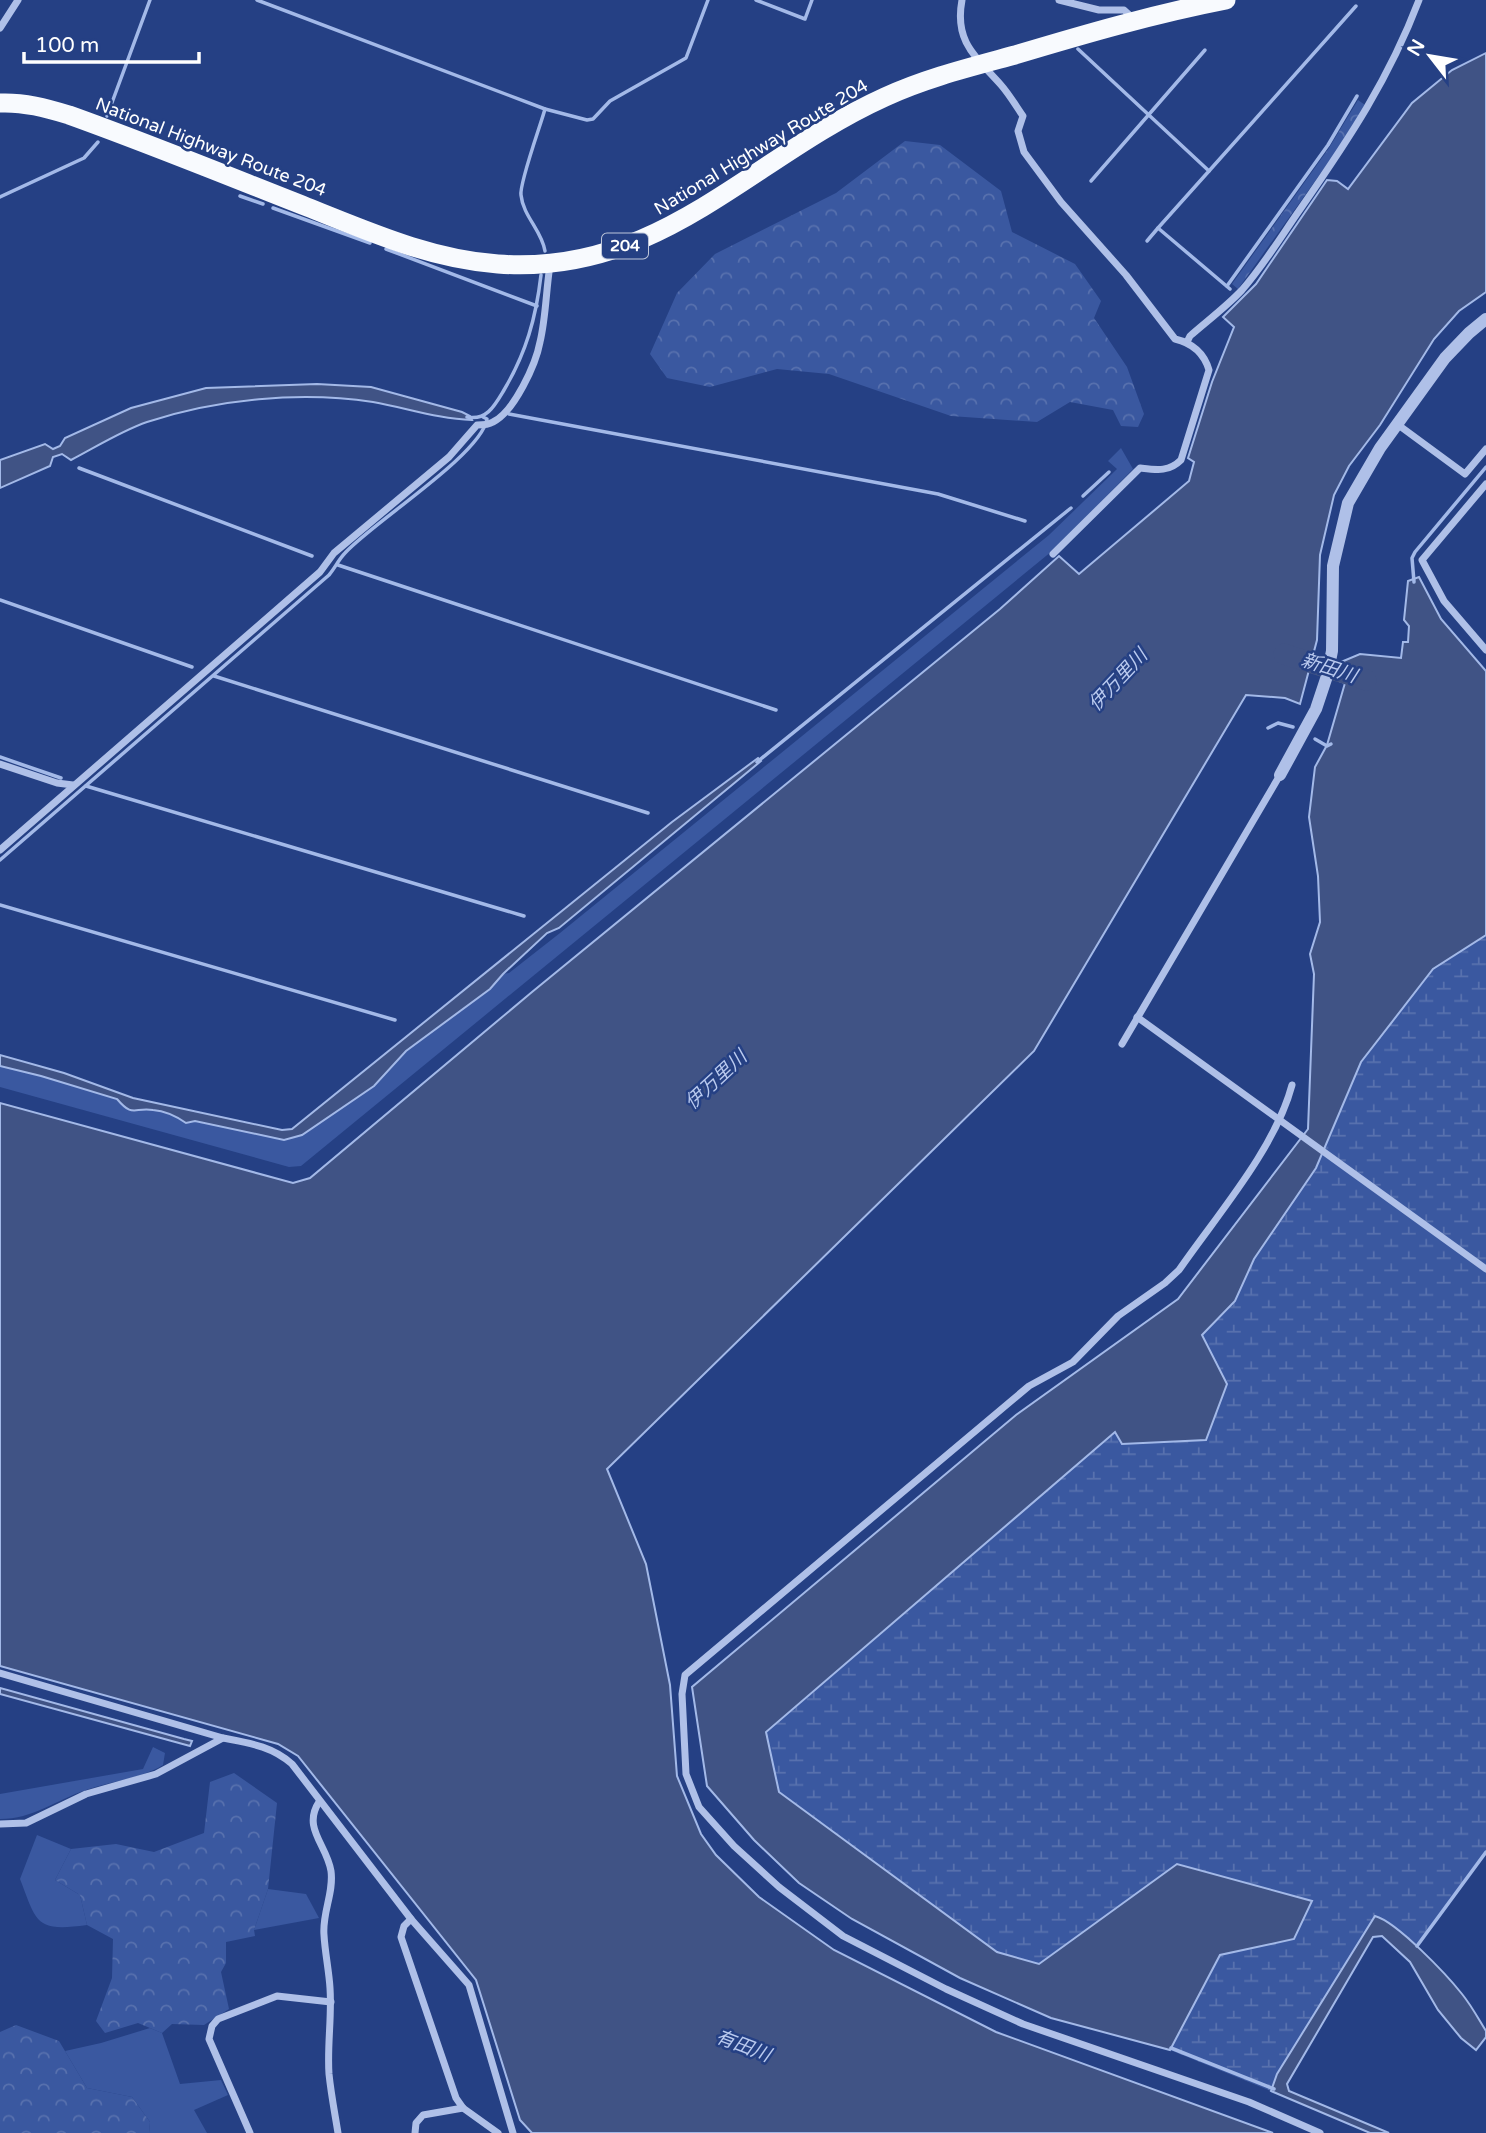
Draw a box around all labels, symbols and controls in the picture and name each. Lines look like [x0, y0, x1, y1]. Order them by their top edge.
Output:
scale bar [24, 21, 200, 65]
north arrow [1395, 21, 1465, 91]
text: 100 m [35, 33, 99, 58]
text: N [1403, 36, 1430, 60]
street label: National Highway Route 204 [650, 74, 872, 220]
street label: National Highway Route 204 [92, 93, 330, 201]
road number: 204 [602, 234, 648, 258]
water label: 伊万里川 [1084, 643, 1153, 715]
water label: 新田川 [1298, 649, 1361, 688]
water label: 伊万里川 [681, 1045, 753, 1114]
water label: 有田川 [712, 2026, 775, 2067]

